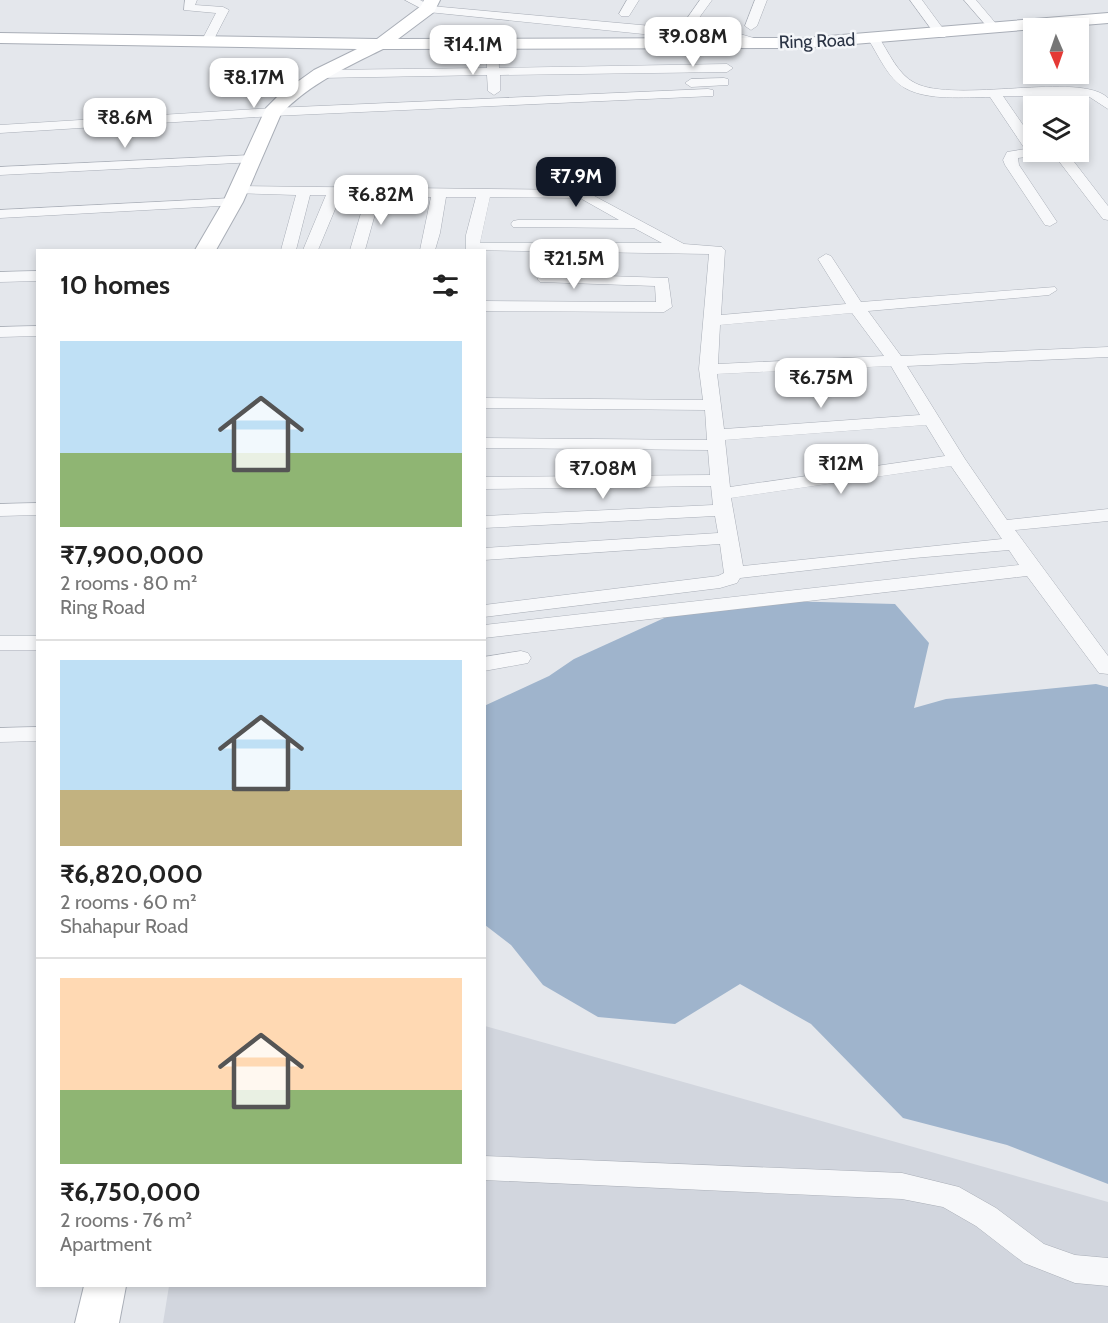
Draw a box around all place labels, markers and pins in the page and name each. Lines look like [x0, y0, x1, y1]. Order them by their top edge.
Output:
pin: ₹9.08M [644, 17, 742, 68]
pin: ₹14.1M [424, 25, 522, 76]
pin: ₹8.17M [205, 58, 303, 109]
pin: ₹8.6M [83, 98, 167, 149]
pin: ₹7.9M [534, 157, 618, 208]
pin: ₹6.82M [332, 175, 430, 226]
pin: ₹21.5M [525, 239, 623, 290]
pin: ₹6.75M [772, 358, 870, 409]
pin: ₹12M [805, 444, 877, 495]
pin: ₹7.08M [554, 449, 652, 500]

